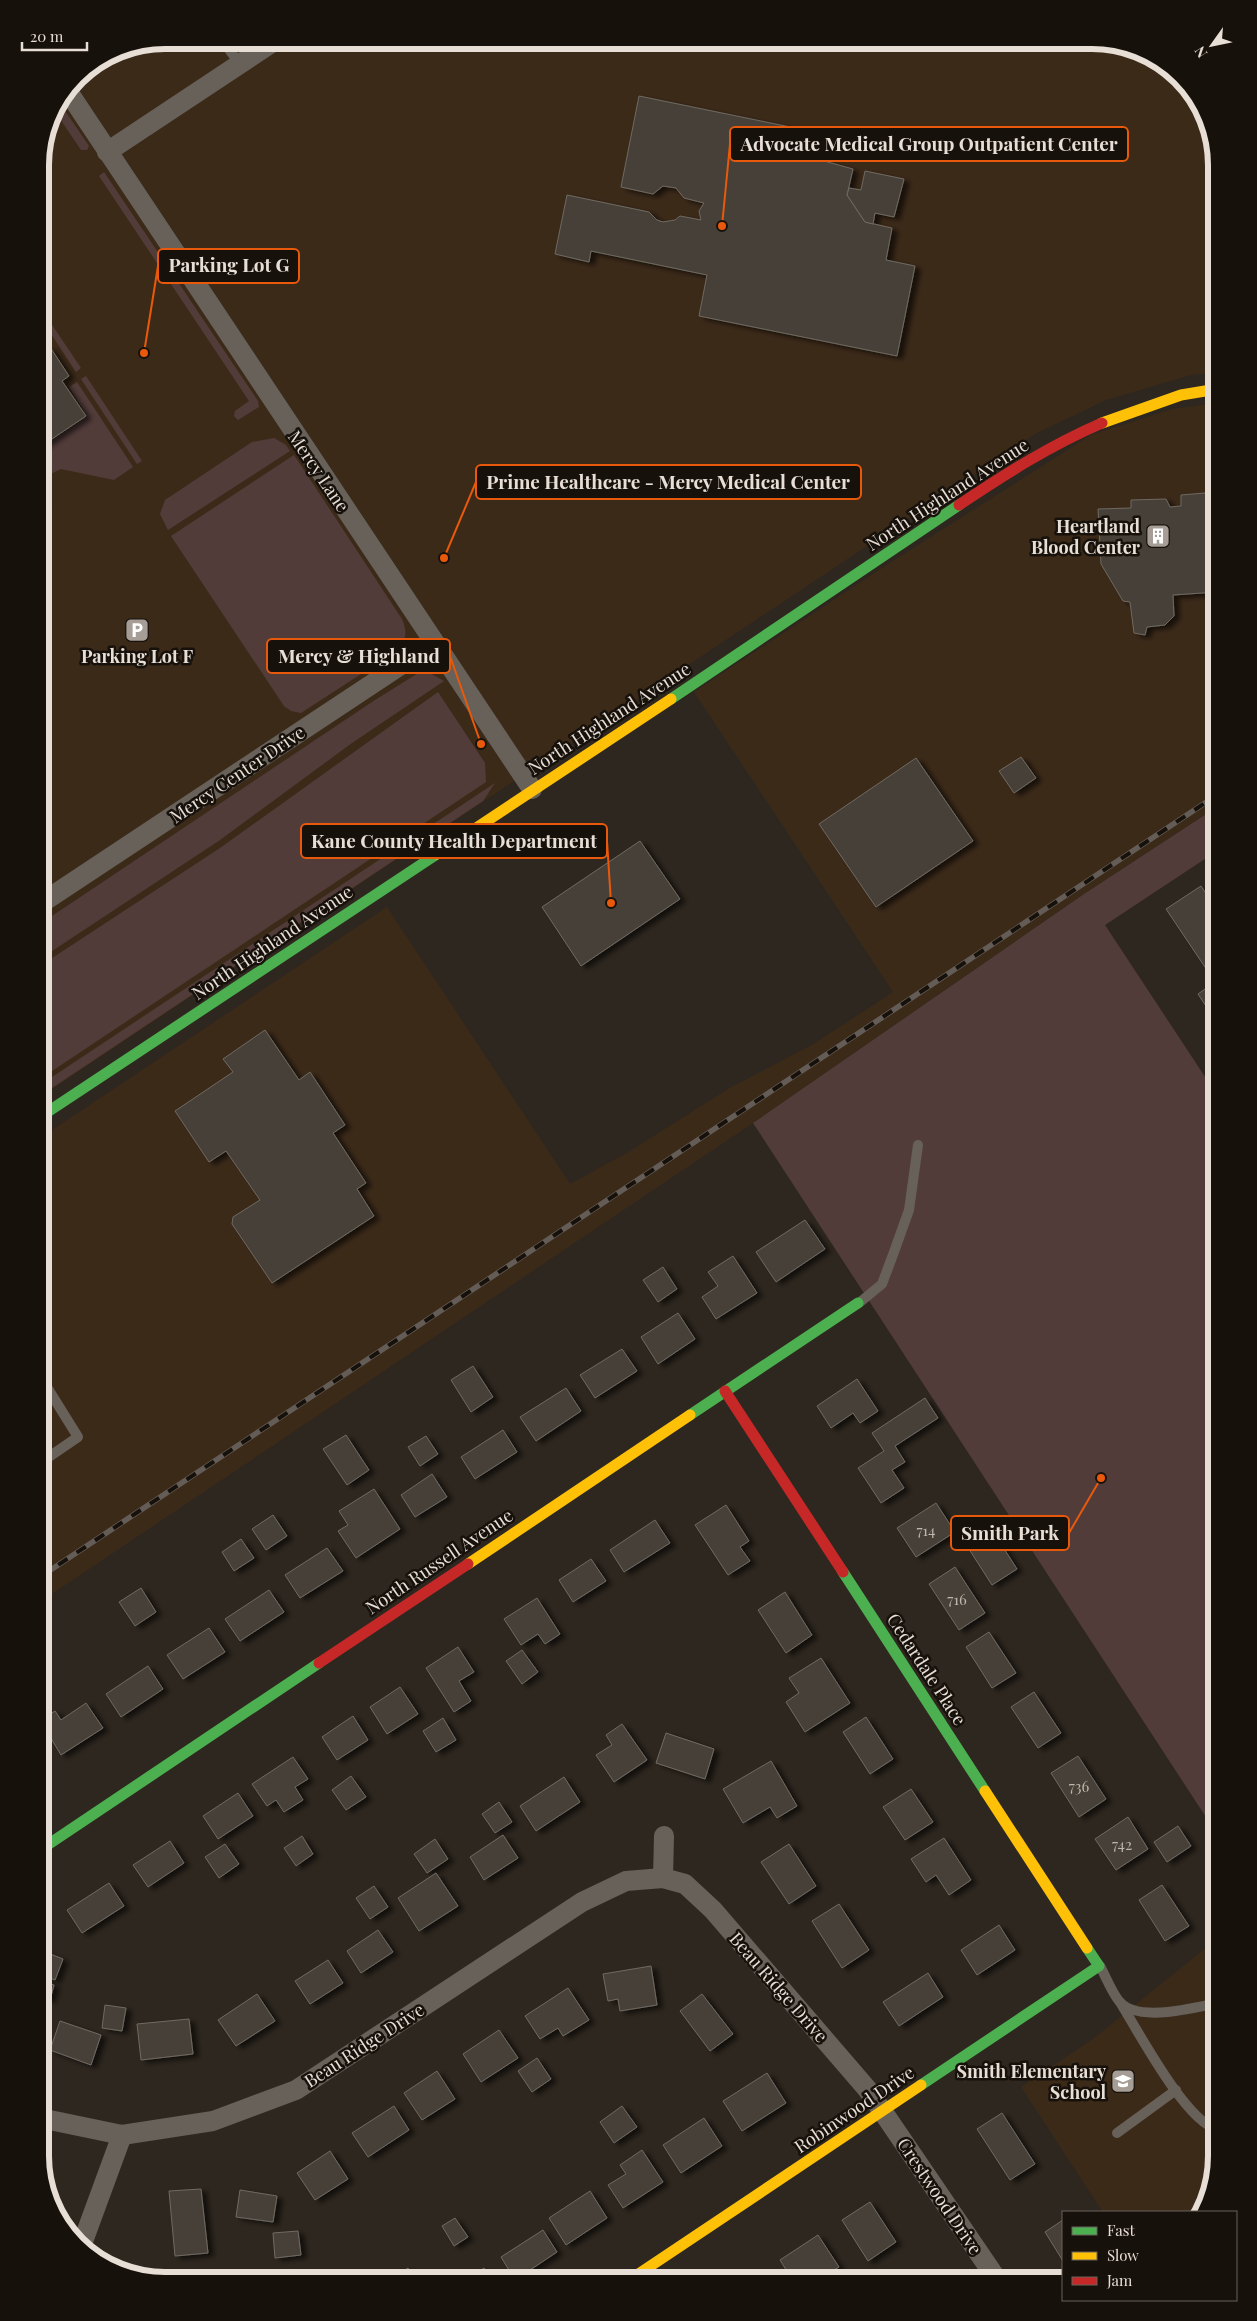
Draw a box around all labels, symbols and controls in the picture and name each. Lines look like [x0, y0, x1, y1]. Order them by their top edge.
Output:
scale bar [22, 20, 88, 52]
north arrow [1187, 20, 1237, 70]
text: 20 m [30, 26, 64, 46]
text: N [1190, 43, 1211, 62]
callout: Advocate Medical Group Outpatient Center [730, 127, 1128, 161]
text: Advocate Medical Group Outpatient Center [739, 130, 1118, 156]
callout: Parking Lot G [158, 249, 299, 283]
text: Parking Lot G [168, 251, 290, 277]
street label: Mercy Lane [283, 426, 355, 516]
street label: North Highland Avenue [861, 432, 1033, 556]
callout: Prime Healthcare - Mercy Medical Center [476, 465, 861, 499]
text: Prime Healthcare - Mercy Medical Center [486, 468, 850, 494]
place label: Heartland Blood Center [1031, 514, 1141, 559]
building icon: Heartland Blood Center [1145, 523, 1171, 549]
parking icon: Parking Lot F [124, 617, 150, 643]
callout: Mercy & Highland [267, 639, 450, 673]
text: Mercy & Highland [278, 642, 441, 668]
place label: Parking Lot F [81, 644, 193, 668]
street label: North Highland Avenue [523, 656, 695, 780]
street label: Mercy Center Drive [165, 720, 309, 828]
callout: Kane County Health Department [301, 824, 607, 858]
text: Kane County Health Department [311, 827, 597, 853]
street label: North Highland Avenue [187, 879, 357, 1005]
street label: North Russell Avenue [361, 1503, 517, 1619]
callout: Smith Park [951, 1516, 1069, 1550]
text: Smith Park [961, 1519, 1060, 1545]
house number: 714 [916, 1520, 936, 1540]
house number: 716 [947, 1589, 967, 1609]
street label: Cedardale Place [882, 1608, 972, 1730]
house number: 736 [1069, 1776, 1090, 1796]
house number: 742 [1112, 1834, 1132, 1854]
street label: Beau Ridge Drive [724, 1927, 834, 2047]
street label: Beau Ridge Drive [299, 1997, 429, 2093]
place label: Smith Elementary School [957, 2059, 1107, 2104]
street label: Robinwood Drive [789, 2060, 919, 2158]
school or university icon: Smith Elementary School [1110, 2068, 1136, 2094]
street label: Crestwood Drive [892, 2133, 988, 2259]
legend [1062, 2211, 1237, 2301]
text: Fast [1107, 2220, 1136, 2240]
text: Slow [1107, 2245, 1139, 2265]
text: Jam [1106, 2270, 1133, 2290]

